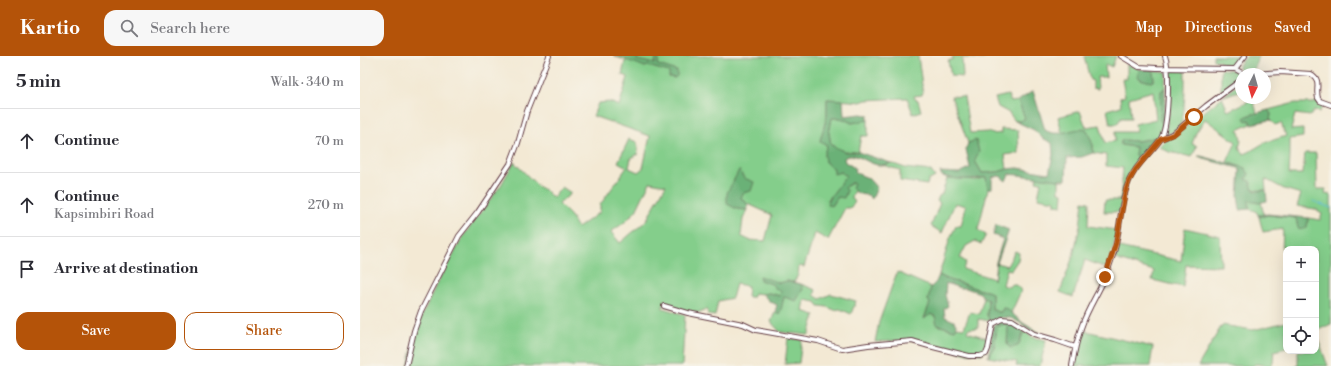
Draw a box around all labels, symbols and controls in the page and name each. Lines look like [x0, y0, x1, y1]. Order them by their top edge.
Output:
search box [104, 10, 384, 46]
text: Kartio [20, 16, 80, 40]
icon: search [118, 17, 140, 39]
text: Search here [150, 19, 230, 38]
text: Map [1135, 19, 1163, 37]
text: Directions [1185, 19, 1252, 37]
text: Saved [1274, 19, 1311, 37]
north arrow [1235, 68, 1271, 104]
text: 5 min [16, 71, 61, 93]
text: Walk · 340 m [271, 74, 344, 90]
route start [1185, 108, 1203, 126]
icon: ahead [16, 130, 38, 152]
text: Continue [54, 131, 119, 150]
text: 70 m [315, 133, 344, 149]
text: Continue [54, 187, 119, 206]
icon: ahead [16, 194, 38, 216]
text: 270 m [308, 197, 344, 213]
text: Kapsimbiri Road [54, 206, 154, 222]
map controls [1283, 246, 1319, 354]
button: + [1283, 246, 1319, 282]
icon: arrive [16, 258, 38, 280]
text: Arrive at destination [54, 259, 198, 278]
route end [1096, 268, 1114, 286]
button: − [1283, 282, 1319, 318]
button: Save [16, 312, 176, 350]
button: Share [184, 312, 344, 350]
button: locate [1283, 318, 1319, 354]

